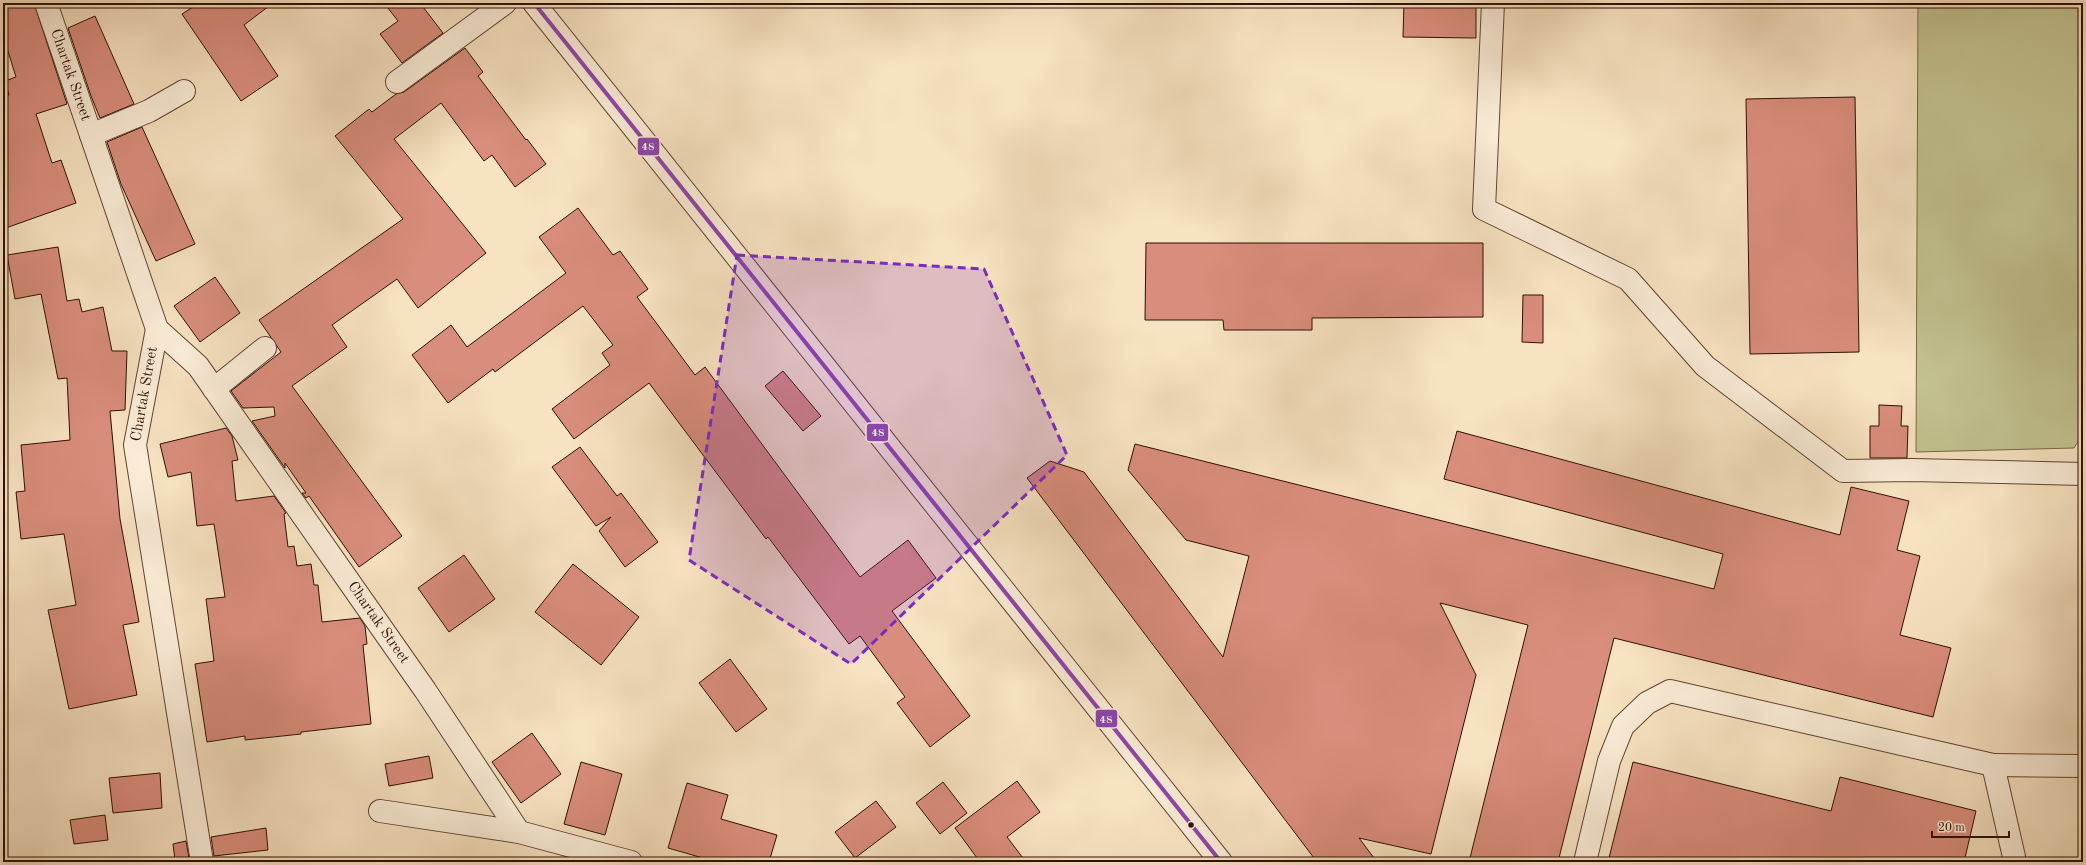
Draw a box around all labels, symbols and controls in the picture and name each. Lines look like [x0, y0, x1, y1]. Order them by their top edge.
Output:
street label: Chartak Street [47, 27, 93, 123]
line badge: 48 [637, 137, 660, 156]
text: 48 [642, 142, 654, 153]
street label: Chartak Street [129, 345, 161, 443]
line badge: 48 [866, 423, 889, 442]
text: 48 [872, 428, 884, 439]
street label: Chartak Street [344, 579, 412, 667]
line badge: 48 [1095, 709, 1118, 728]
text: 48 [1100, 715, 1112, 726]
scale bar [1932, 813, 2009, 839]
unlabelled marker [1186, 820, 1196, 830]
text: 20 m [1938, 822, 1965, 834]

